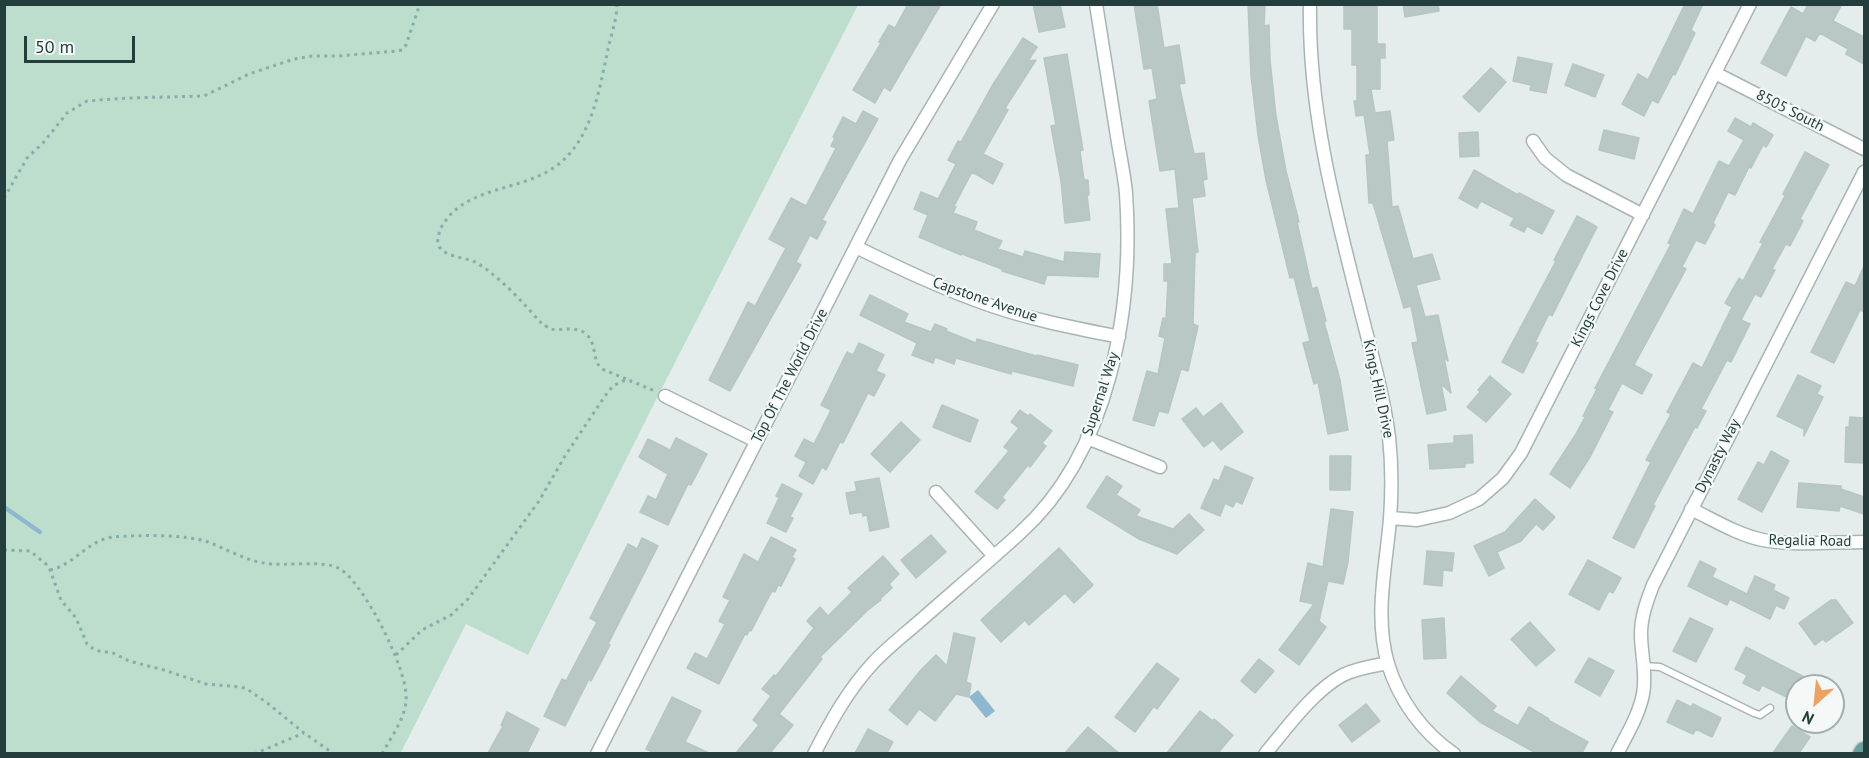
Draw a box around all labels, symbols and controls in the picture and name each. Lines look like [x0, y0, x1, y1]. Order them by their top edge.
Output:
scale bar [27, 24, 138, 62]
text: 50 m [35, 35, 74, 58]
street label: 8505 South [1753, 86, 1827, 136]
street label: Kings Cove Drive [1567, 246, 1633, 350]
street label: Capstone Avenue [930, 274, 1040, 326]
street label: Top Of The World Drive [748, 306, 832, 446]
street label: Kings Hill Drive [1359, 338, 1397, 440]
street label: Supernal Way [1079, 350, 1123, 438]
street label: Dynasty Way [1692, 416, 1744, 496]
street label: Regalia Road [1768, 531, 1852, 551]
north arrow [1785, 674, 1845, 734]
text: N [1799, 707, 1817, 730]

